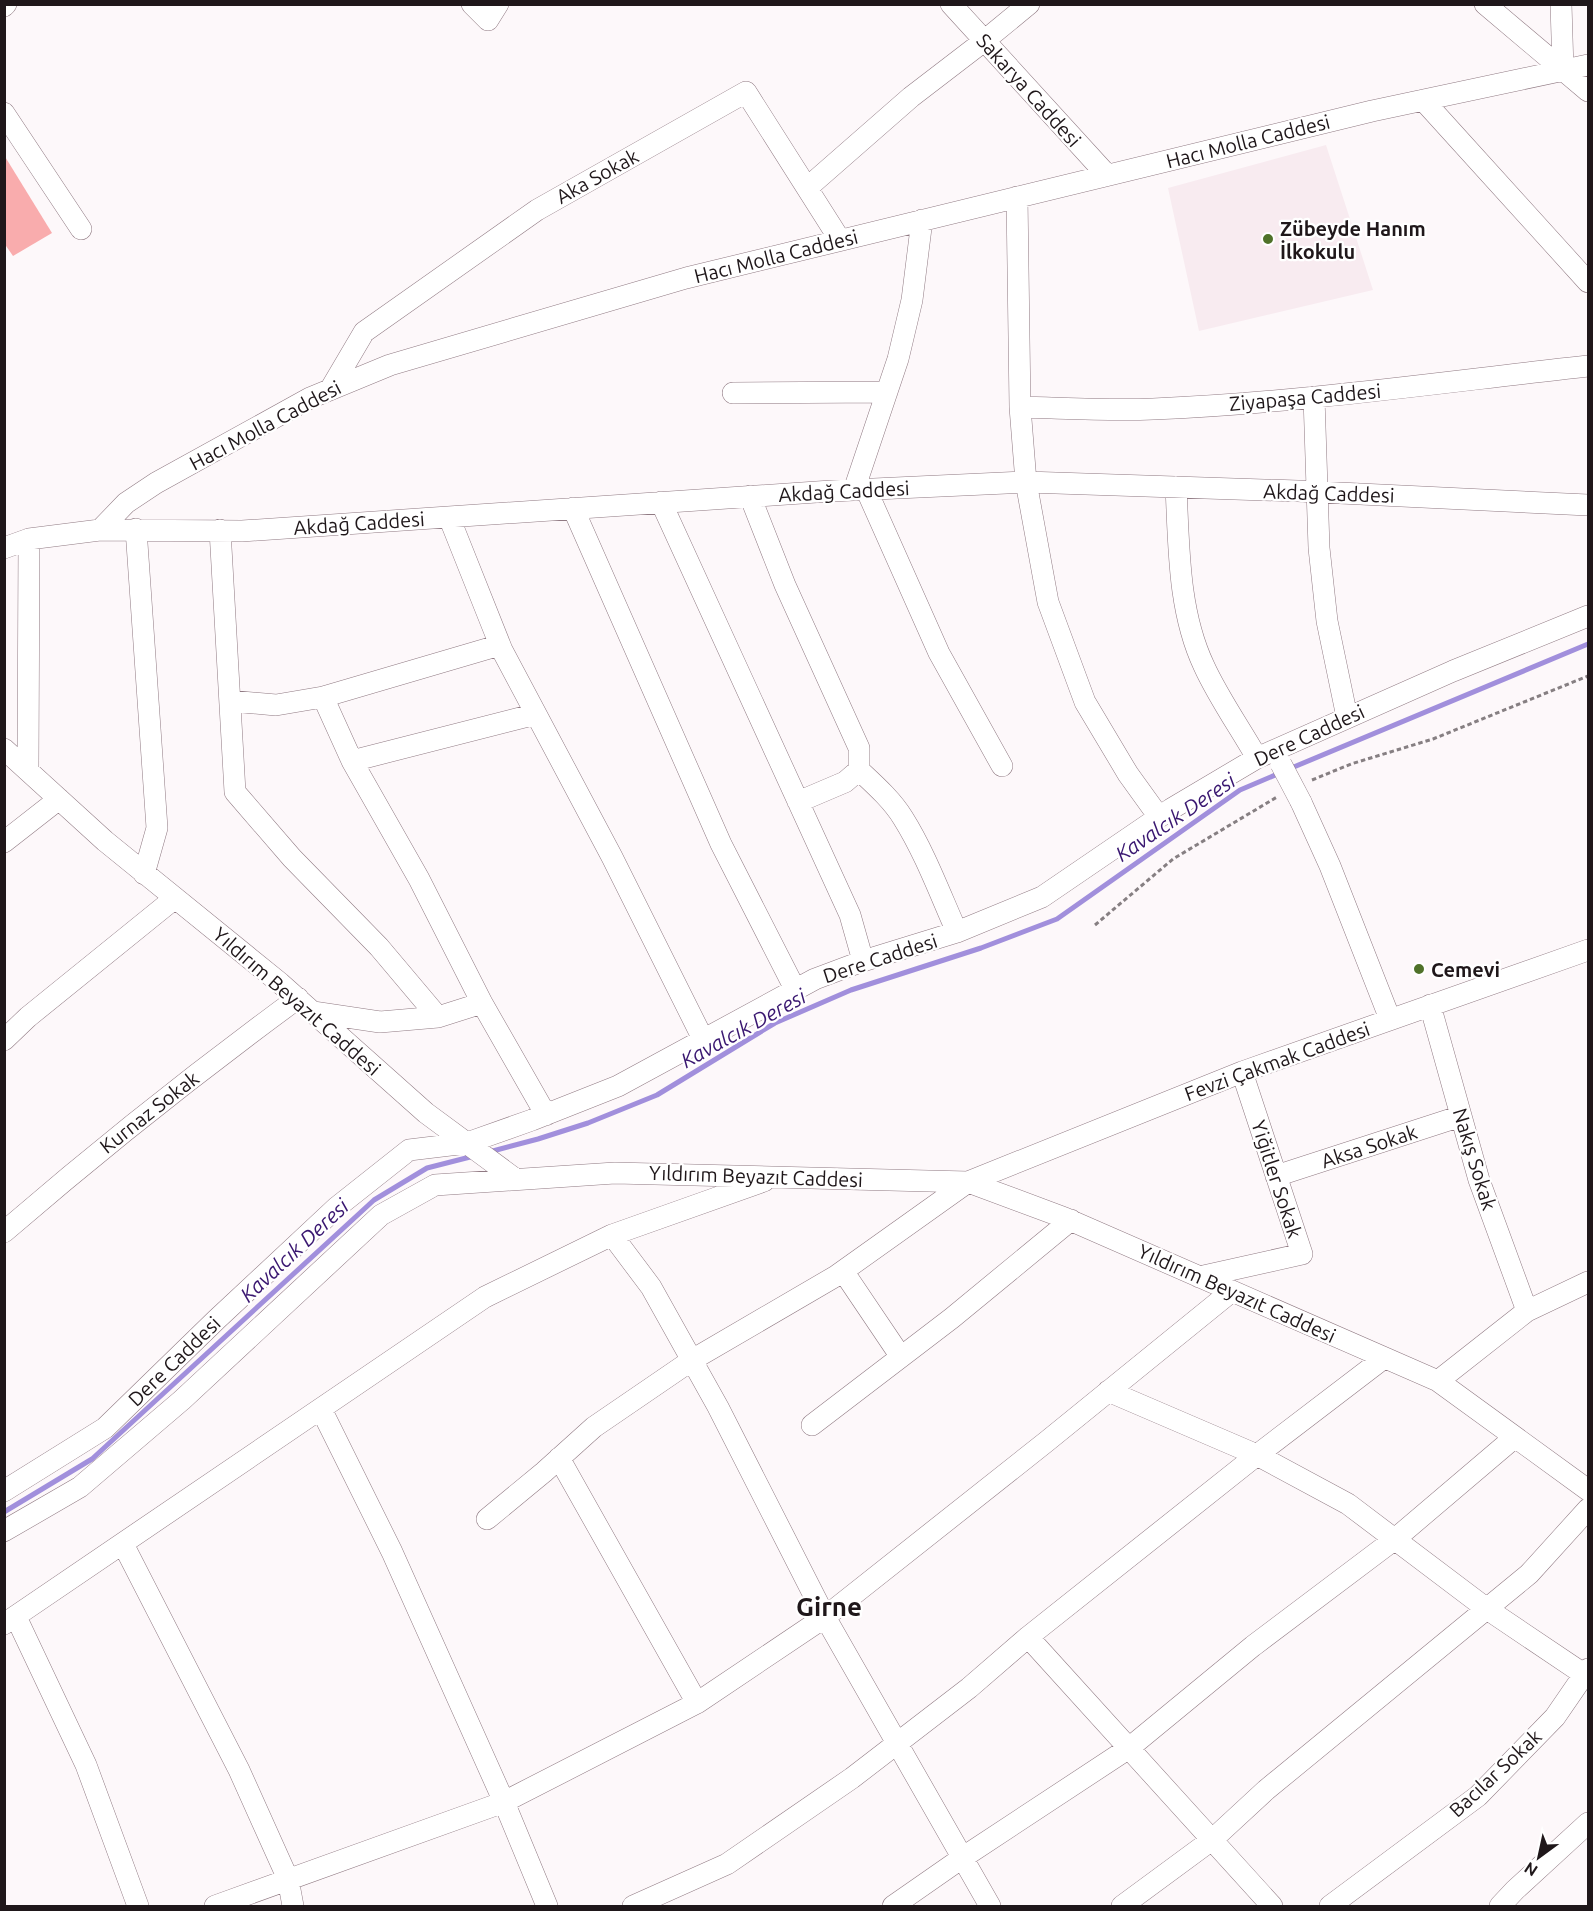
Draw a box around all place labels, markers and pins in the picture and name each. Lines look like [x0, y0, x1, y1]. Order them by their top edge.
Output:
place label: Zübeyde Hanım İlkokulu [1280, 217, 1426, 263]
marker: Zübeyde Hanım İlkokulu [1261, 232, 1275, 246]
place label: Cemevi [1431, 958, 1500, 981]
marker: Cemevi [1412, 962, 1426, 976]

